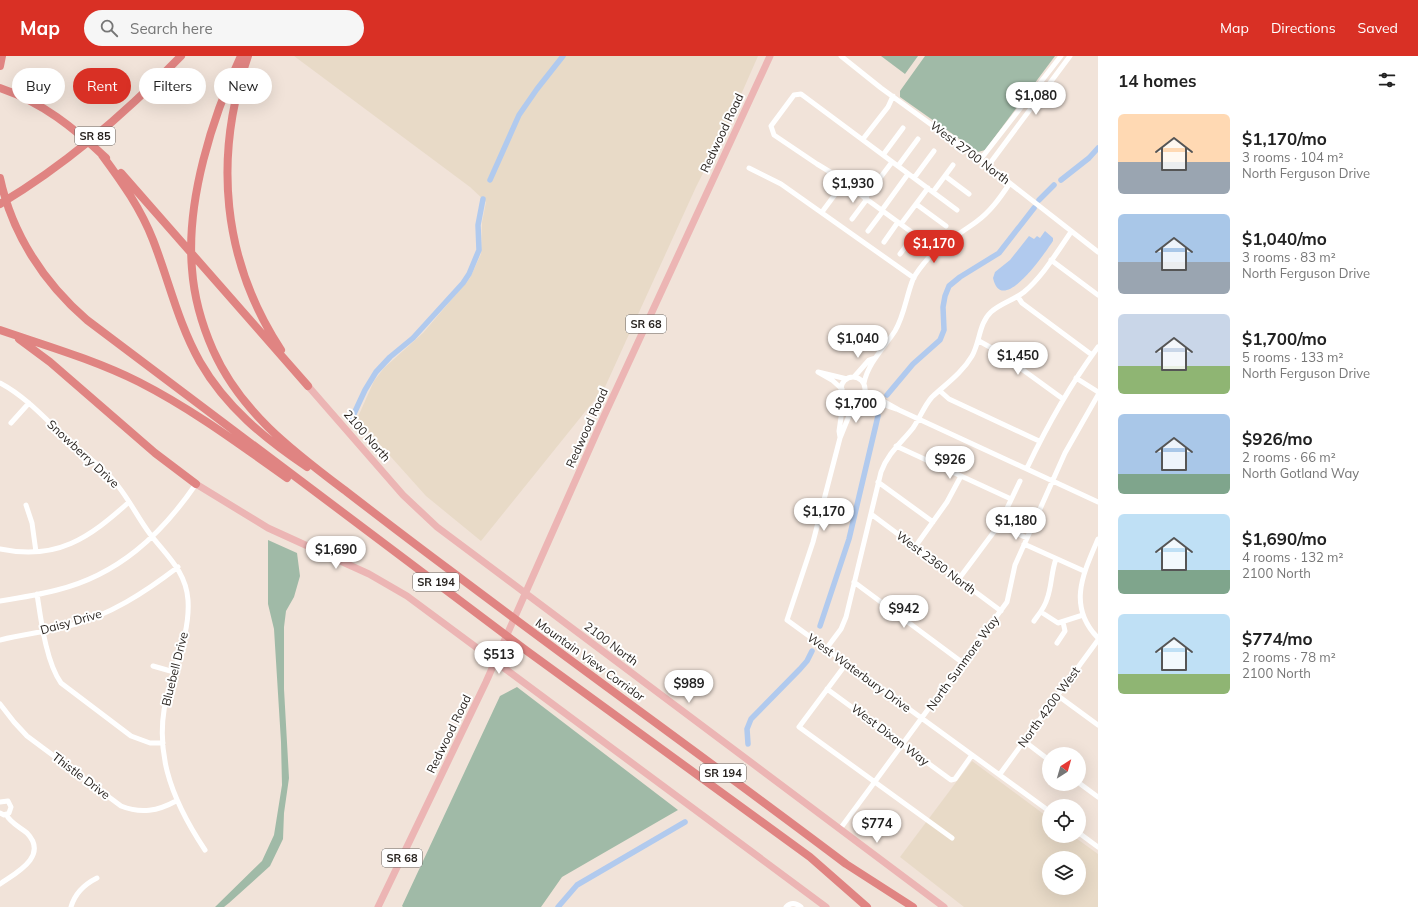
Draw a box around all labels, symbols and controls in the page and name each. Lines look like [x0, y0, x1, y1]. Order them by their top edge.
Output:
search box [84, 10, 364, 46]
text: Map [20, 16, 60, 40]
icon: search [98, 17, 120, 39]
text: Search here [130, 19, 213, 38]
text: Map [1220, 19, 1249, 37]
text: Directions [1271, 19, 1336, 37]
text: Saved [1358, 19, 1398, 37]
chip: Buy [12, 68, 65, 104]
chip: Rent [73, 68, 131, 104]
chip: Filters [139, 68, 206, 104]
chip: New [214, 68, 272, 104]
icon: filters [1376, 69, 1398, 91]
text: 14 homes [1118, 70, 1197, 91]
pin: $1,080 [1003, 82, 1069, 116]
text: $1,080 [1015, 87, 1057, 103]
street label: Redwood Road [697, 91, 746, 175]
street label: West 2700 North [927, 118, 1013, 187]
road number: SR 85 [75, 127, 115, 145]
text: $1,170/mo [1242, 128, 1327, 149]
icon: home [1150, 130, 1198, 178]
text: 3 rooms · 104 m² [1242, 149, 1343, 165]
text: North Ferguson Drive [1242, 165, 1370, 181]
pin: $1,930 [820, 170, 886, 204]
text: $1,930 [832, 175, 874, 191]
text: $1,040/mo [1242, 228, 1327, 249]
pin: $1,170 [901, 230, 967, 264]
icon: home [1150, 230, 1198, 278]
text: $1,170 [913, 235, 955, 251]
text: 3 rooms · 83 m² [1242, 249, 1336, 265]
text: North Ferguson Drive [1242, 265, 1370, 281]
road number: SR 68 [626, 315, 666, 333]
pin: $1,040 [825, 325, 891, 359]
text: $1,700/mo [1242, 328, 1327, 349]
text: $1,040 [837, 330, 879, 346]
icon: home [1150, 330, 1198, 378]
pin: $1,450 [985, 342, 1051, 376]
text: $1,450 [997, 347, 1039, 363]
text: 5 rooms · 133 m² [1242, 349, 1343, 365]
text: North Ferguson Drive [1242, 365, 1370, 381]
street label: Redwood Road [562, 386, 611, 470]
pin: $1,700 [823, 390, 889, 424]
text: $1,700 [835, 395, 877, 411]
street label: 2100 North [341, 407, 394, 465]
street label: Snowberry Drive [44, 416, 122, 491]
text: $926/mo [1242, 428, 1313, 449]
icon: home [1150, 430, 1198, 478]
pin: $926 [926, 446, 974, 480]
text: 2 rooms · 66 m² [1242, 449, 1336, 465]
text: $926 [934, 451, 966, 467]
text: North Gotland Way [1242, 465, 1359, 481]
pin: $1,170 [791, 498, 857, 532]
text: $1,170 [803, 503, 845, 519]
pin: $1,180 [983, 507, 1049, 541]
text: $1,180 [995, 512, 1037, 528]
street label: West 2360 North [893, 528, 979, 597]
text: $1,690/mo [1242, 528, 1327, 549]
icon: home [1150, 530, 1198, 578]
pin: $1,690 [303, 536, 369, 570]
text: $1,690 [315, 541, 357, 557]
text: 4 rooms · 132 m² [1242, 549, 1343, 565]
text: 2100 North [1242, 565, 1311, 581]
road number: SR 194 [413, 573, 459, 591]
pin: $942 [880, 595, 928, 629]
text: $942 [888, 600, 920, 616]
street label: Daisy Drive [38, 606, 103, 637]
street label: North Sunmore Way [923, 612, 1002, 713]
street label: Mountain View Corridor [533, 615, 648, 705]
street label: 2100 North [581, 618, 641, 669]
text: $774/mo [1242, 628, 1313, 649]
street label: Bluebell Drive [158, 630, 191, 708]
street label: West Waterbury Drive [804, 630, 914, 715]
icon: home [1150, 630, 1198, 678]
pin: $513 [475, 641, 523, 675]
text: $513 [483, 646, 515, 662]
text: 2 rooms · 78 m² [1242, 649, 1336, 665]
street label: North 4200 West [1014, 663, 1083, 750]
text: 2100 North [1242, 665, 1311, 681]
pin: $989 [665, 670, 713, 704]
text: $989 [673, 675, 705, 691]
street label: Redwood Road [423, 692, 474, 776]
street label: West Dixon Way [848, 700, 933, 769]
north arrow [1042, 747, 1086, 791]
map controls [1042, 747, 1086, 895]
street label: Thistle Drive [49, 749, 113, 802]
road number: SR 194 [700, 764, 746, 782]
button: locate [1042, 799, 1086, 843]
pin: $774 [853, 810, 901, 844]
text: $774 [861, 815, 893, 831]
road number: SR 68 [382, 849, 422, 867]
button: layers [1042, 851, 1086, 895]

